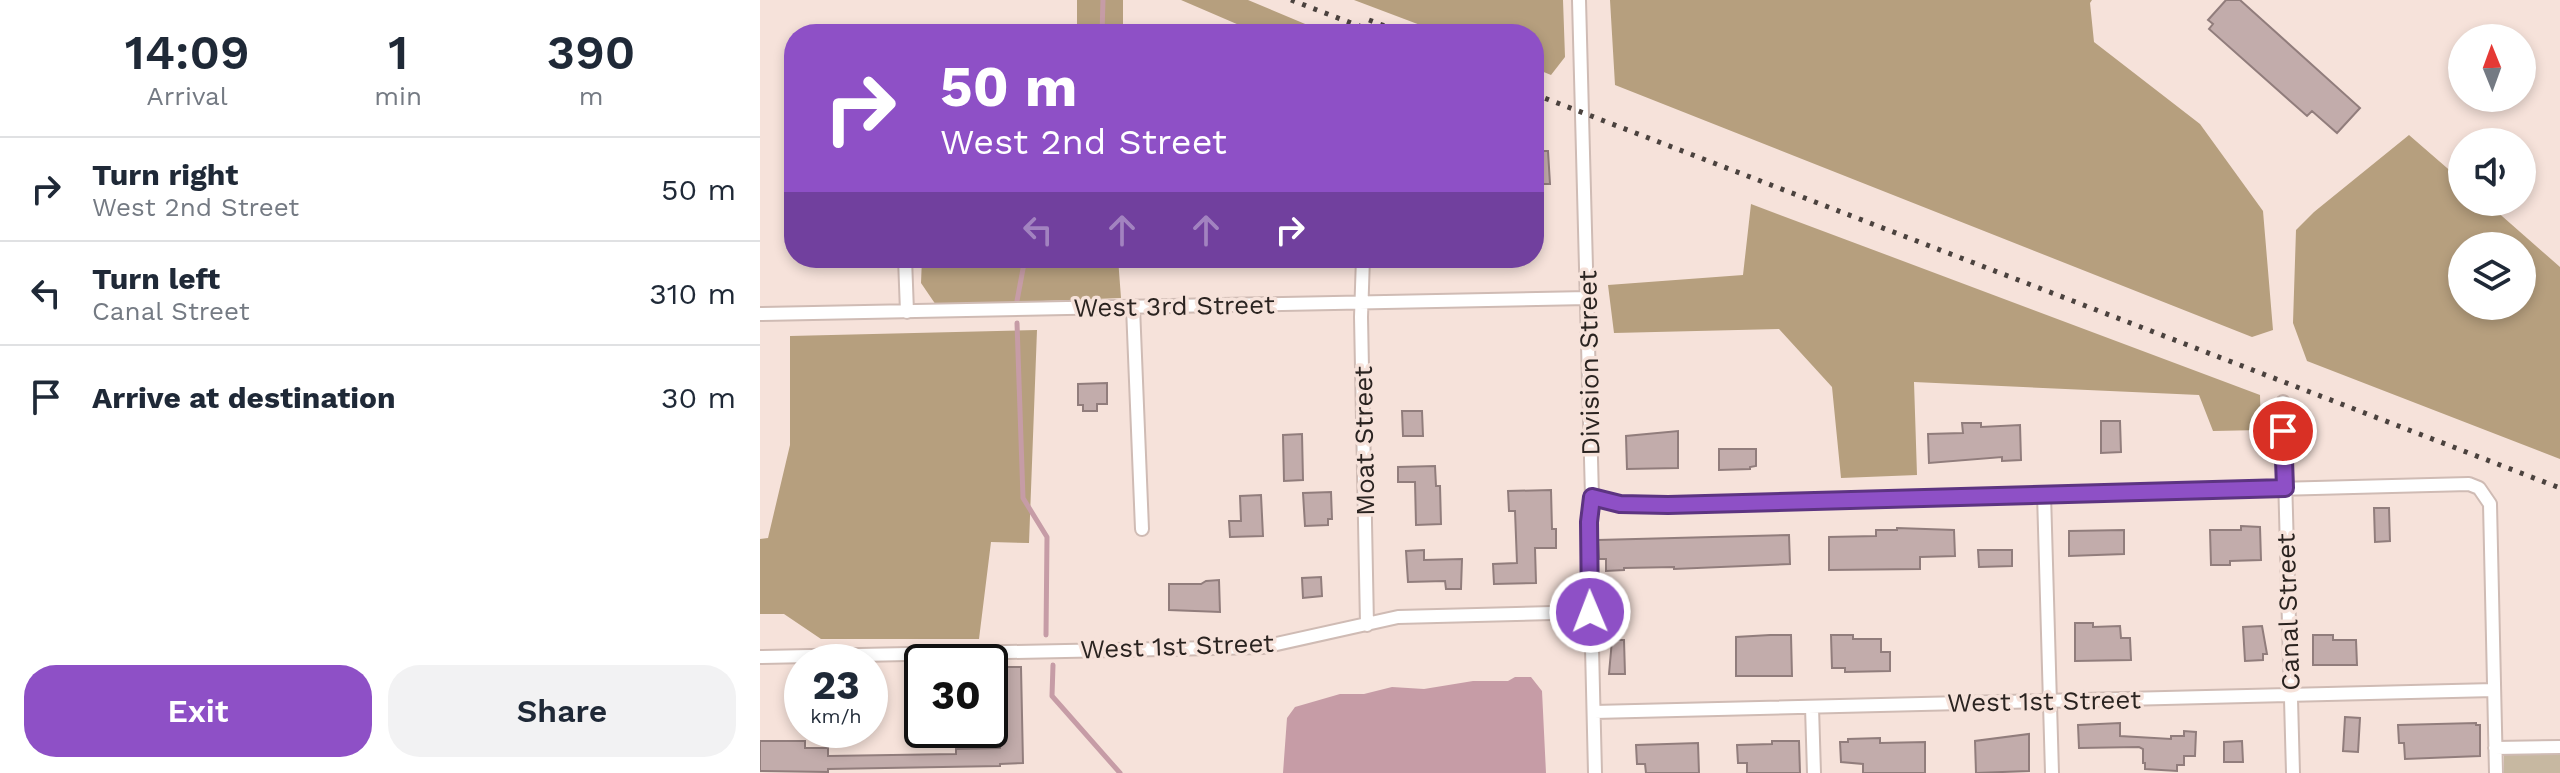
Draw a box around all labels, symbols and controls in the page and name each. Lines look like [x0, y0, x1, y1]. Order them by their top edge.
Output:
text: 14:09 [125, 24, 250, 81]
text: 1 [388, 24, 408, 81]
text: 390 [547, 24, 635, 81]
north arrow [2448, 24, 2536, 112]
map controls [2448, 24, 2536, 320]
text: 50 m [940, 54, 1077, 120]
icon: right [808, 56, 912, 160]
text: Arrival [147, 81, 228, 111]
text: min [374, 81, 422, 111]
text: m [579, 81, 603, 111]
text: West 2nd Street [940, 121, 1227, 163]
button: sound [2448, 128, 2536, 216]
text: Turn right [92, 157, 238, 192]
icon: right [24, 167, 68, 211]
text: 50 m [661, 172, 736, 207]
text: West 2nd Street [92, 192, 299, 222]
icon: left [1016, 208, 1060, 252]
icon: ahead [1100, 208, 1144, 252]
icon: ahead [1184, 208, 1228, 252]
icon: right [1268, 208, 1312, 252]
button: layers [2448, 232, 2536, 320]
text: Turn left [92, 261, 220, 296]
street label: Division Street [1572, 270, 1606, 456]
icon: left [24, 271, 68, 315]
text: 310 m [649, 276, 736, 311]
street label: West 3rd Street [1073, 289, 1275, 323]
text: Canal Street [92, 296, 250, 326]
street label: Moat Street [1348, 366, 1380, 516]
icon: arrive [24, 375, 68, 419]
text: Arrive at destination [92, 380, 396, 415]
text: 30 m [661, 380, 736, 415]
pin [2249, 397, 2317, 465]
icon: arrive [2261, 409, 2305, 453]
street label: Canal Street [2270, 533, 2306, 691]
position arrow [1548, 570, 1632, 654]
street label: West 1st Street [1080, 628, 1275, 664]
speed limit sign: 30 [904, 644, 1008, 748]
text: 23 [812, 662, 860, 709]
button: Exit [24, 665, 372, 757]
button: Share [388, 665, 736, 757]
street label: West 1st Street [1947, 684, 2141, 718]
text: km/h [810, 704, 862, 728]

